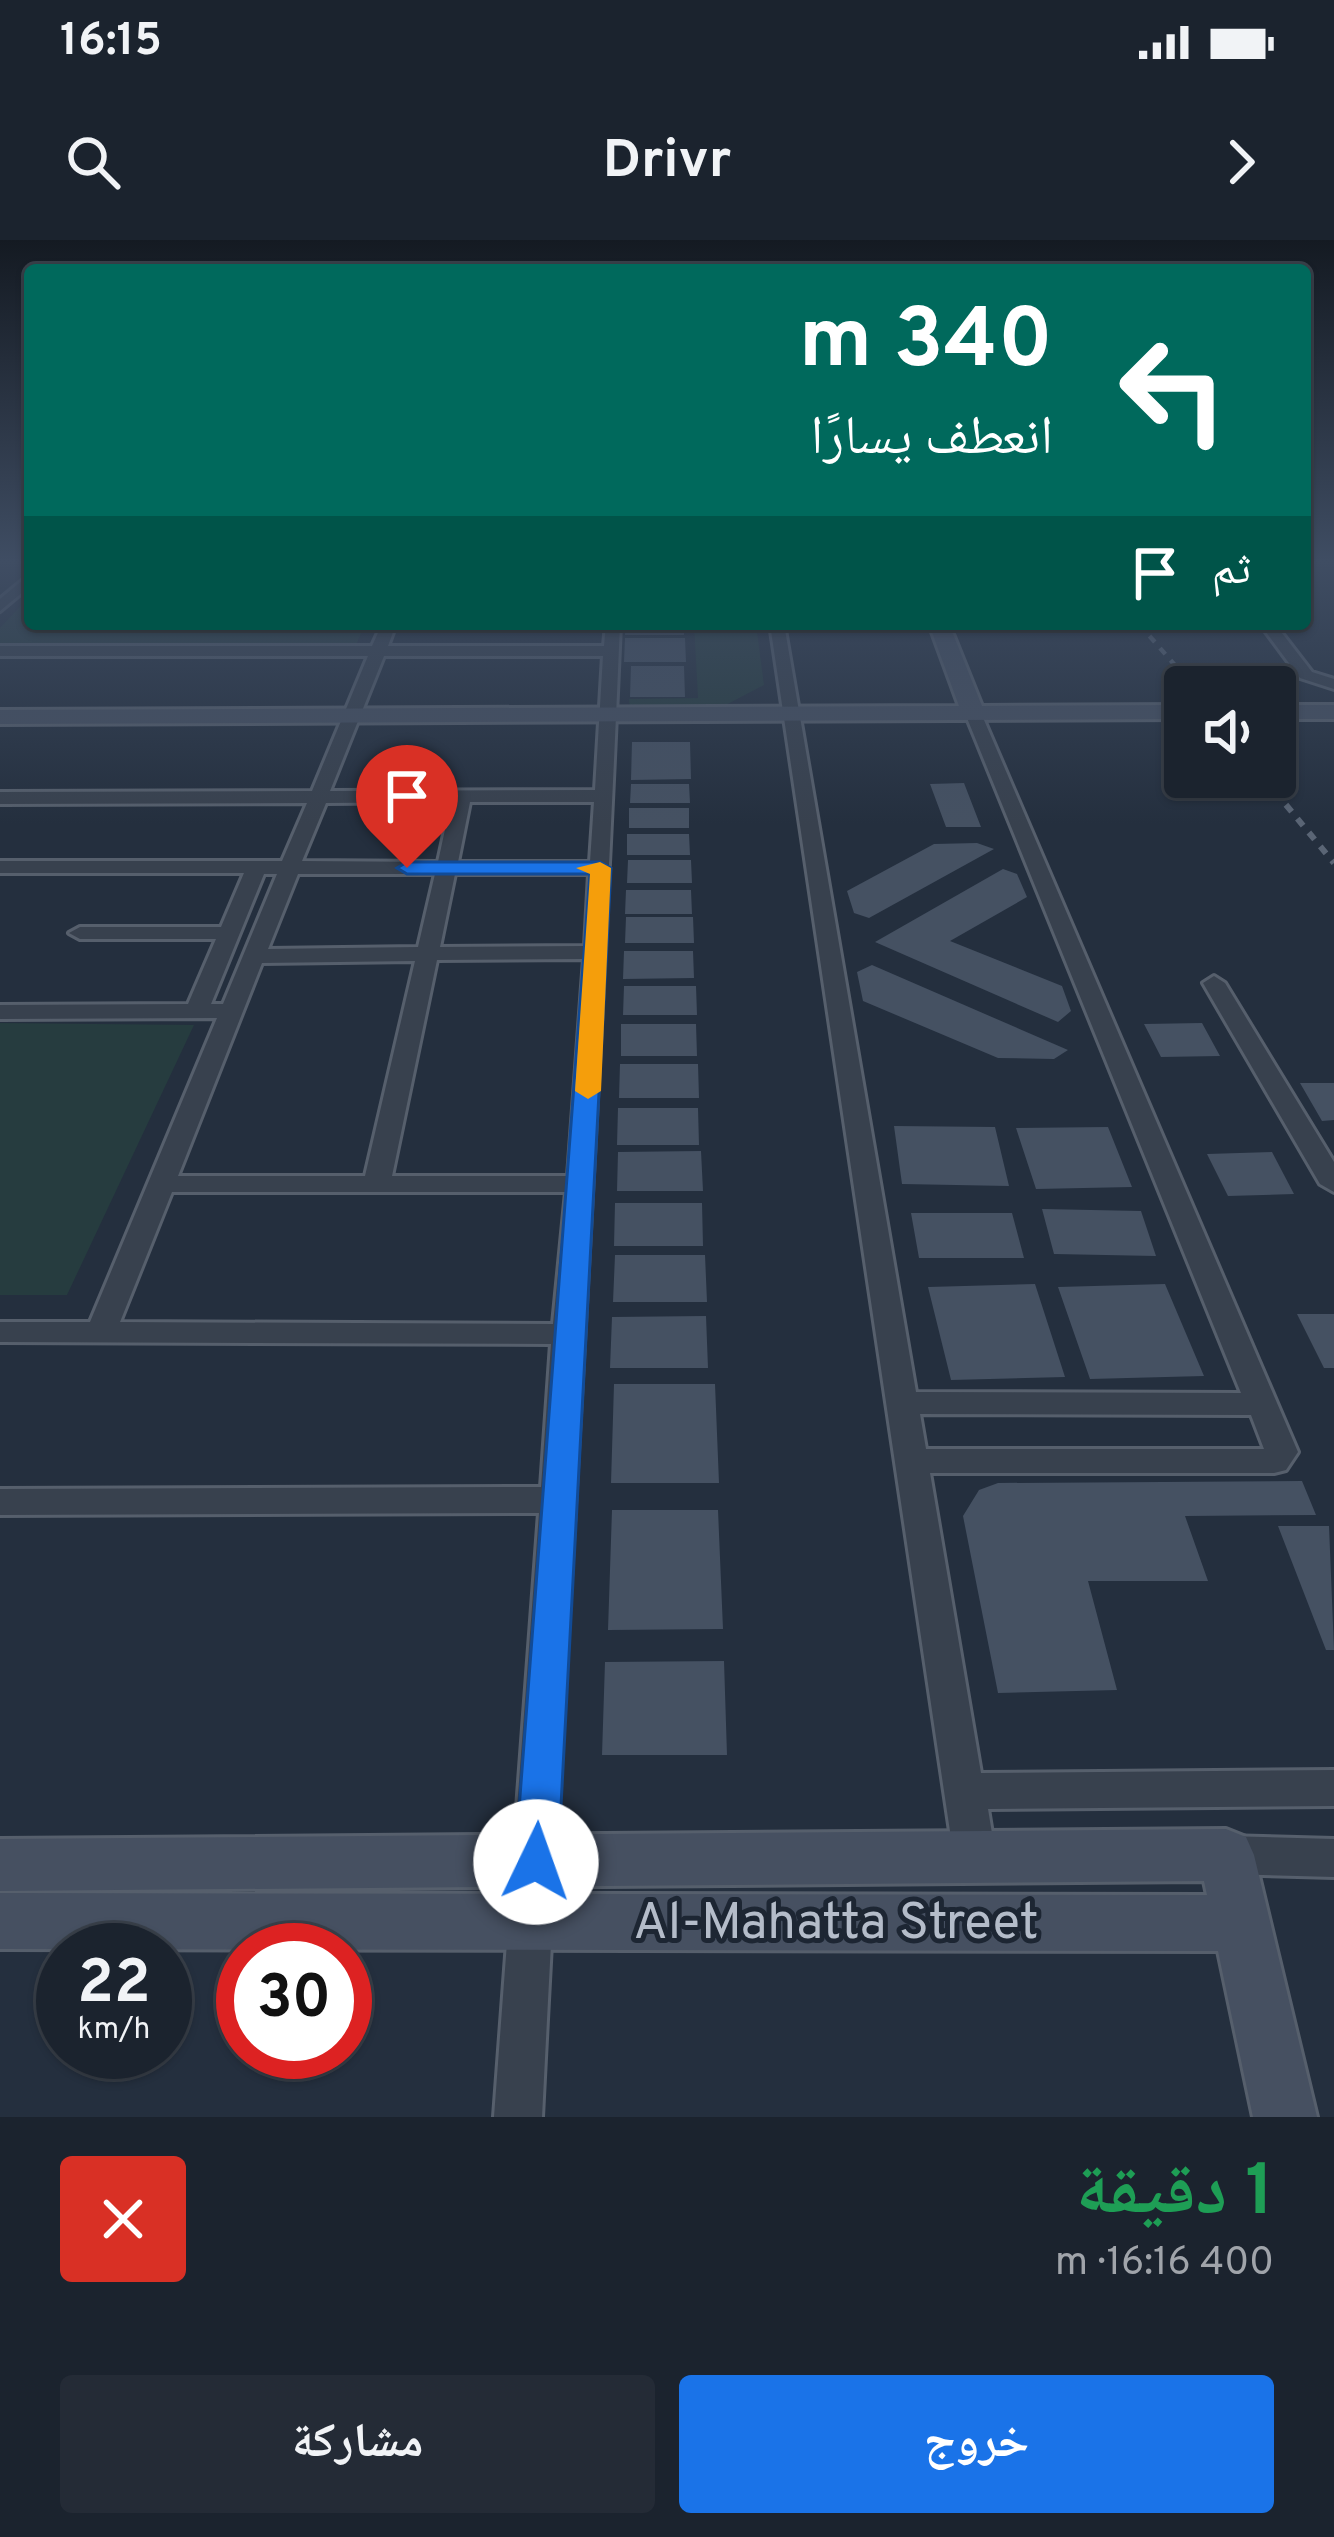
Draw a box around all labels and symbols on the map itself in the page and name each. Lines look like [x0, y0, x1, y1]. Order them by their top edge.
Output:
pin [356, 745, 458, 868]
position arrow [473, 1799, 599, 1925]
street label: Al-Mahatta Street [633, 1893, 1039, 1958]
speed limit sign: 30 [216, 1923, 372, 2079]

